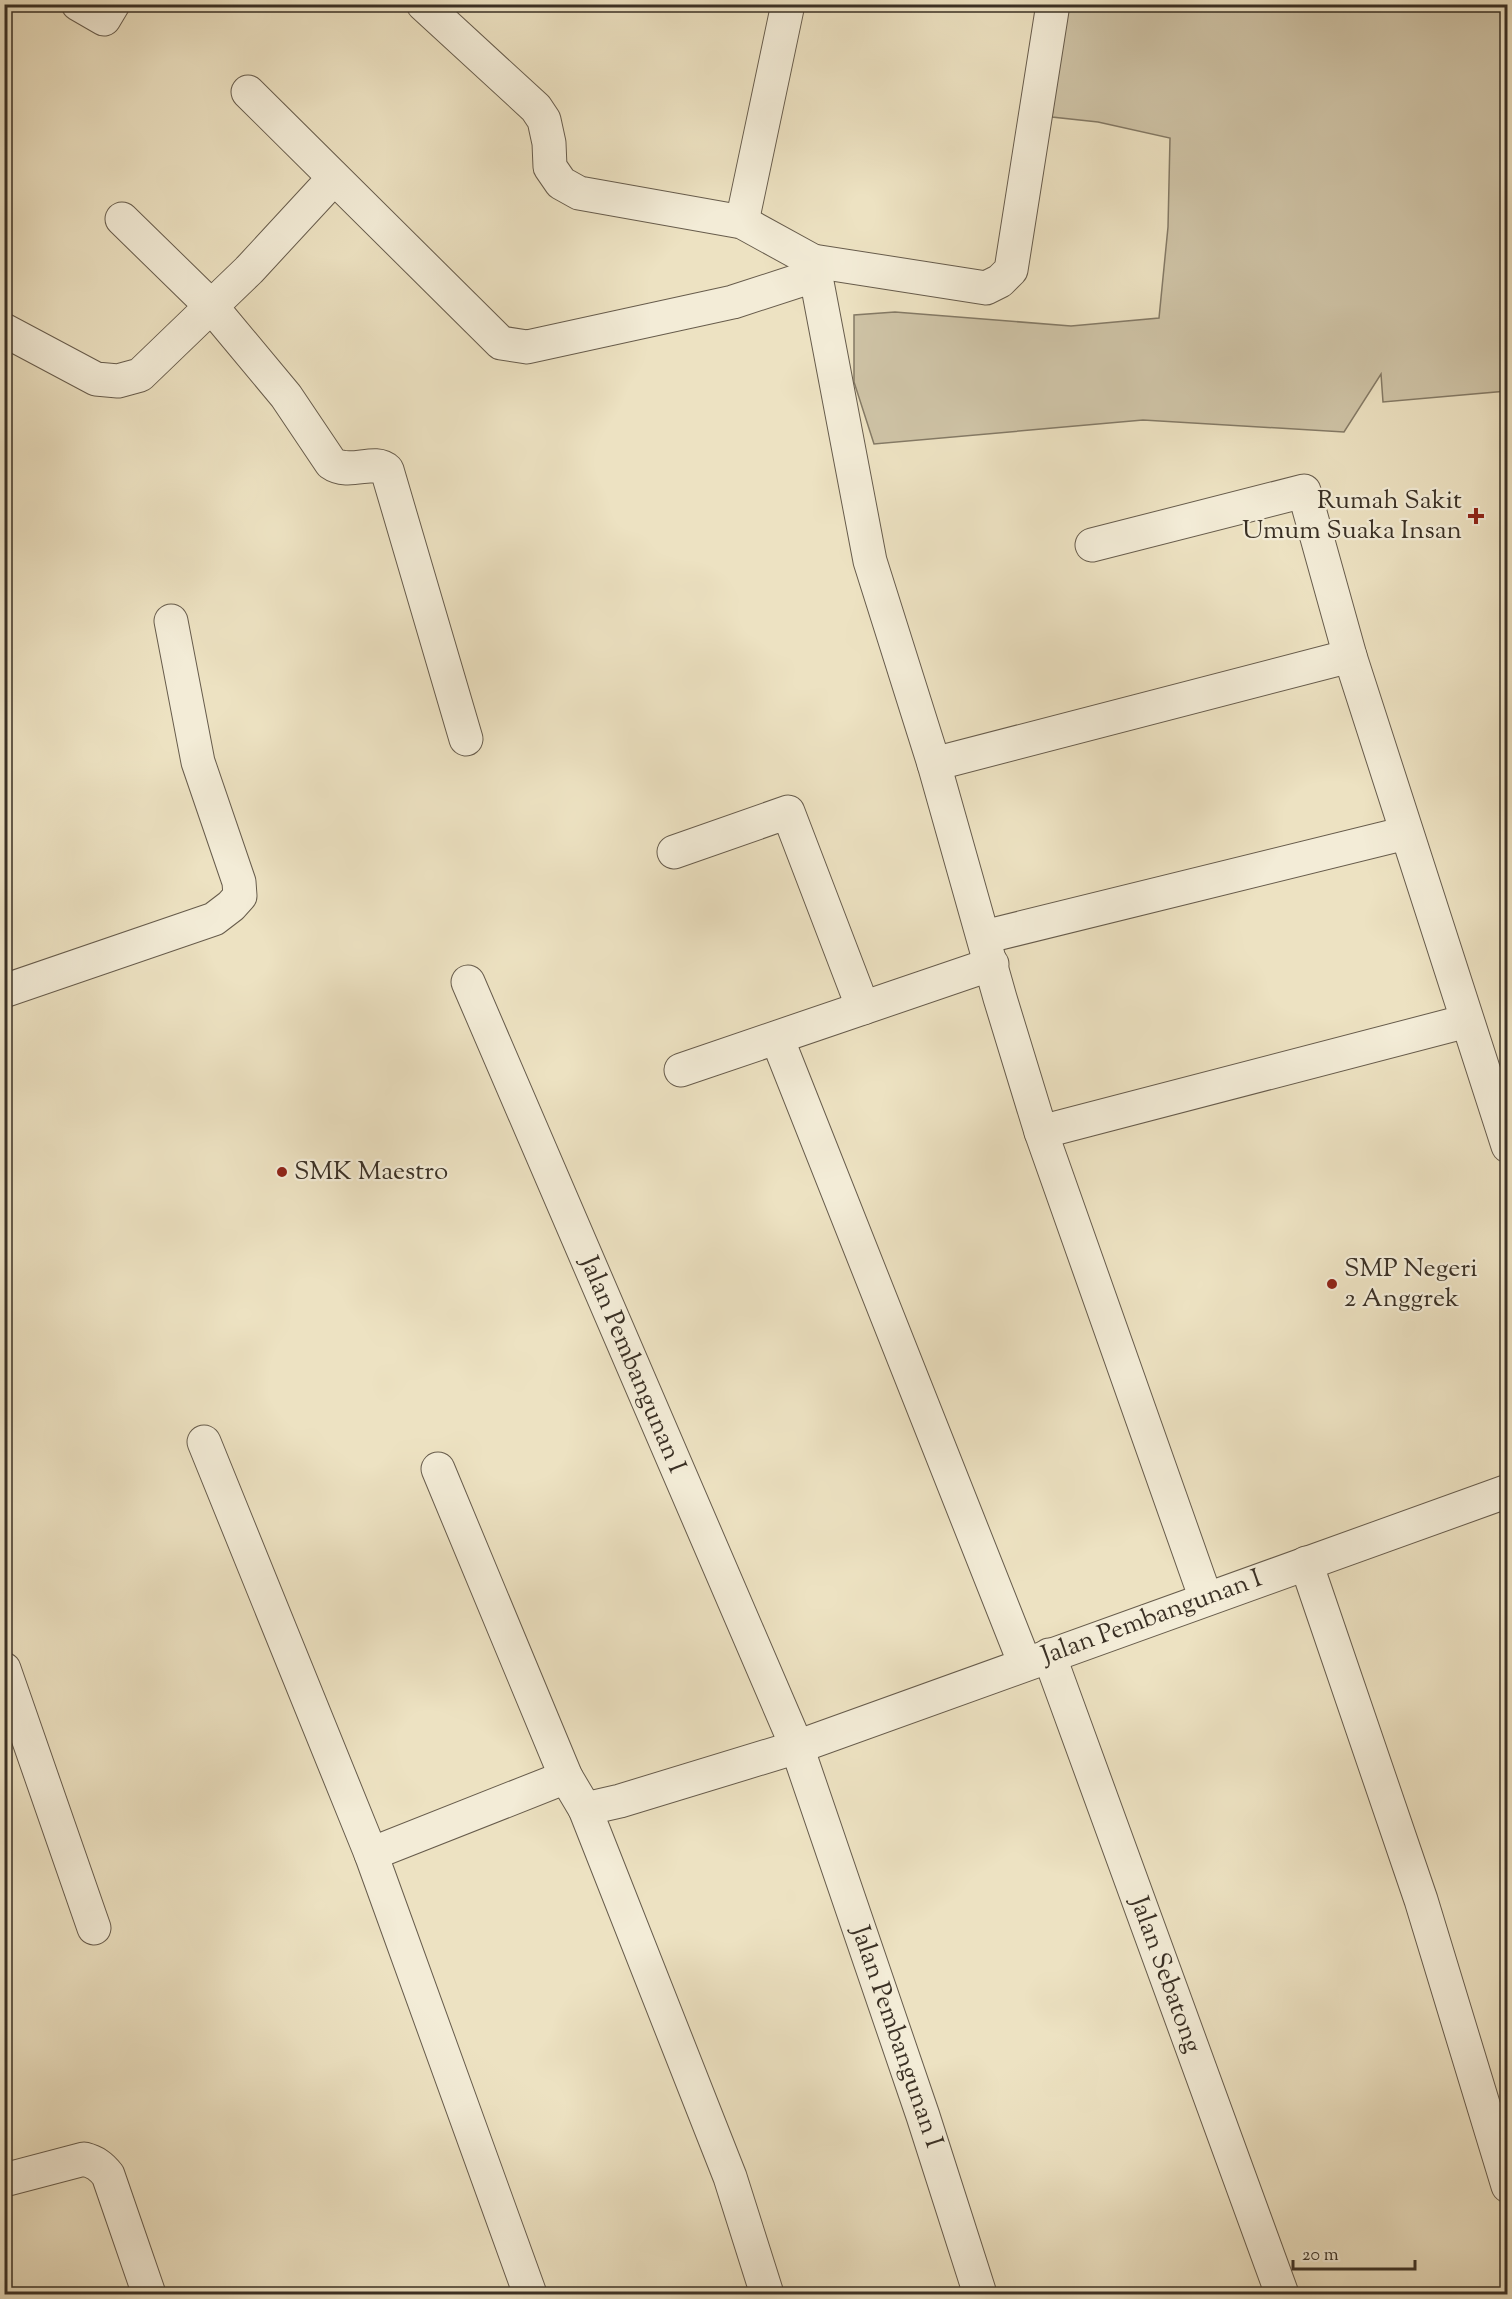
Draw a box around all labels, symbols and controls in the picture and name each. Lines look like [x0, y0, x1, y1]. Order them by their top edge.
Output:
place label: Rumah Sakit Umum Suaka Insan [1242, 483, 1462, 550]
marker: Rumah Sakit Umum Suaka Insan [1467, 507, 1485, 525]
place label: SMK Maestro [294, 1154, 448, 1191]
marker: SMK Maestro [275, 1165, 289, 1179]
street label: Jalan Pembangunan I [569, 1249, 695, 1480]
place label: SMP Negeri 2 Anggrek [1344, 1251, 1478, 1318]
marker: SMP Negeri 2 Anggrek [1325, 1277, 1339, 1291]
street label: Jalan Pembangunan I [1035, 1561, 1268, 1676]
street label: Jalan Sebatong [1119, 1890, 1210, 2058]
street label: Jalan Pembangunan I [840, 1919, 951, 2153]
scale bar [1293, 2233, 1414, 2271]
text: 20 m [1302, 2243, 1339, 2269]

